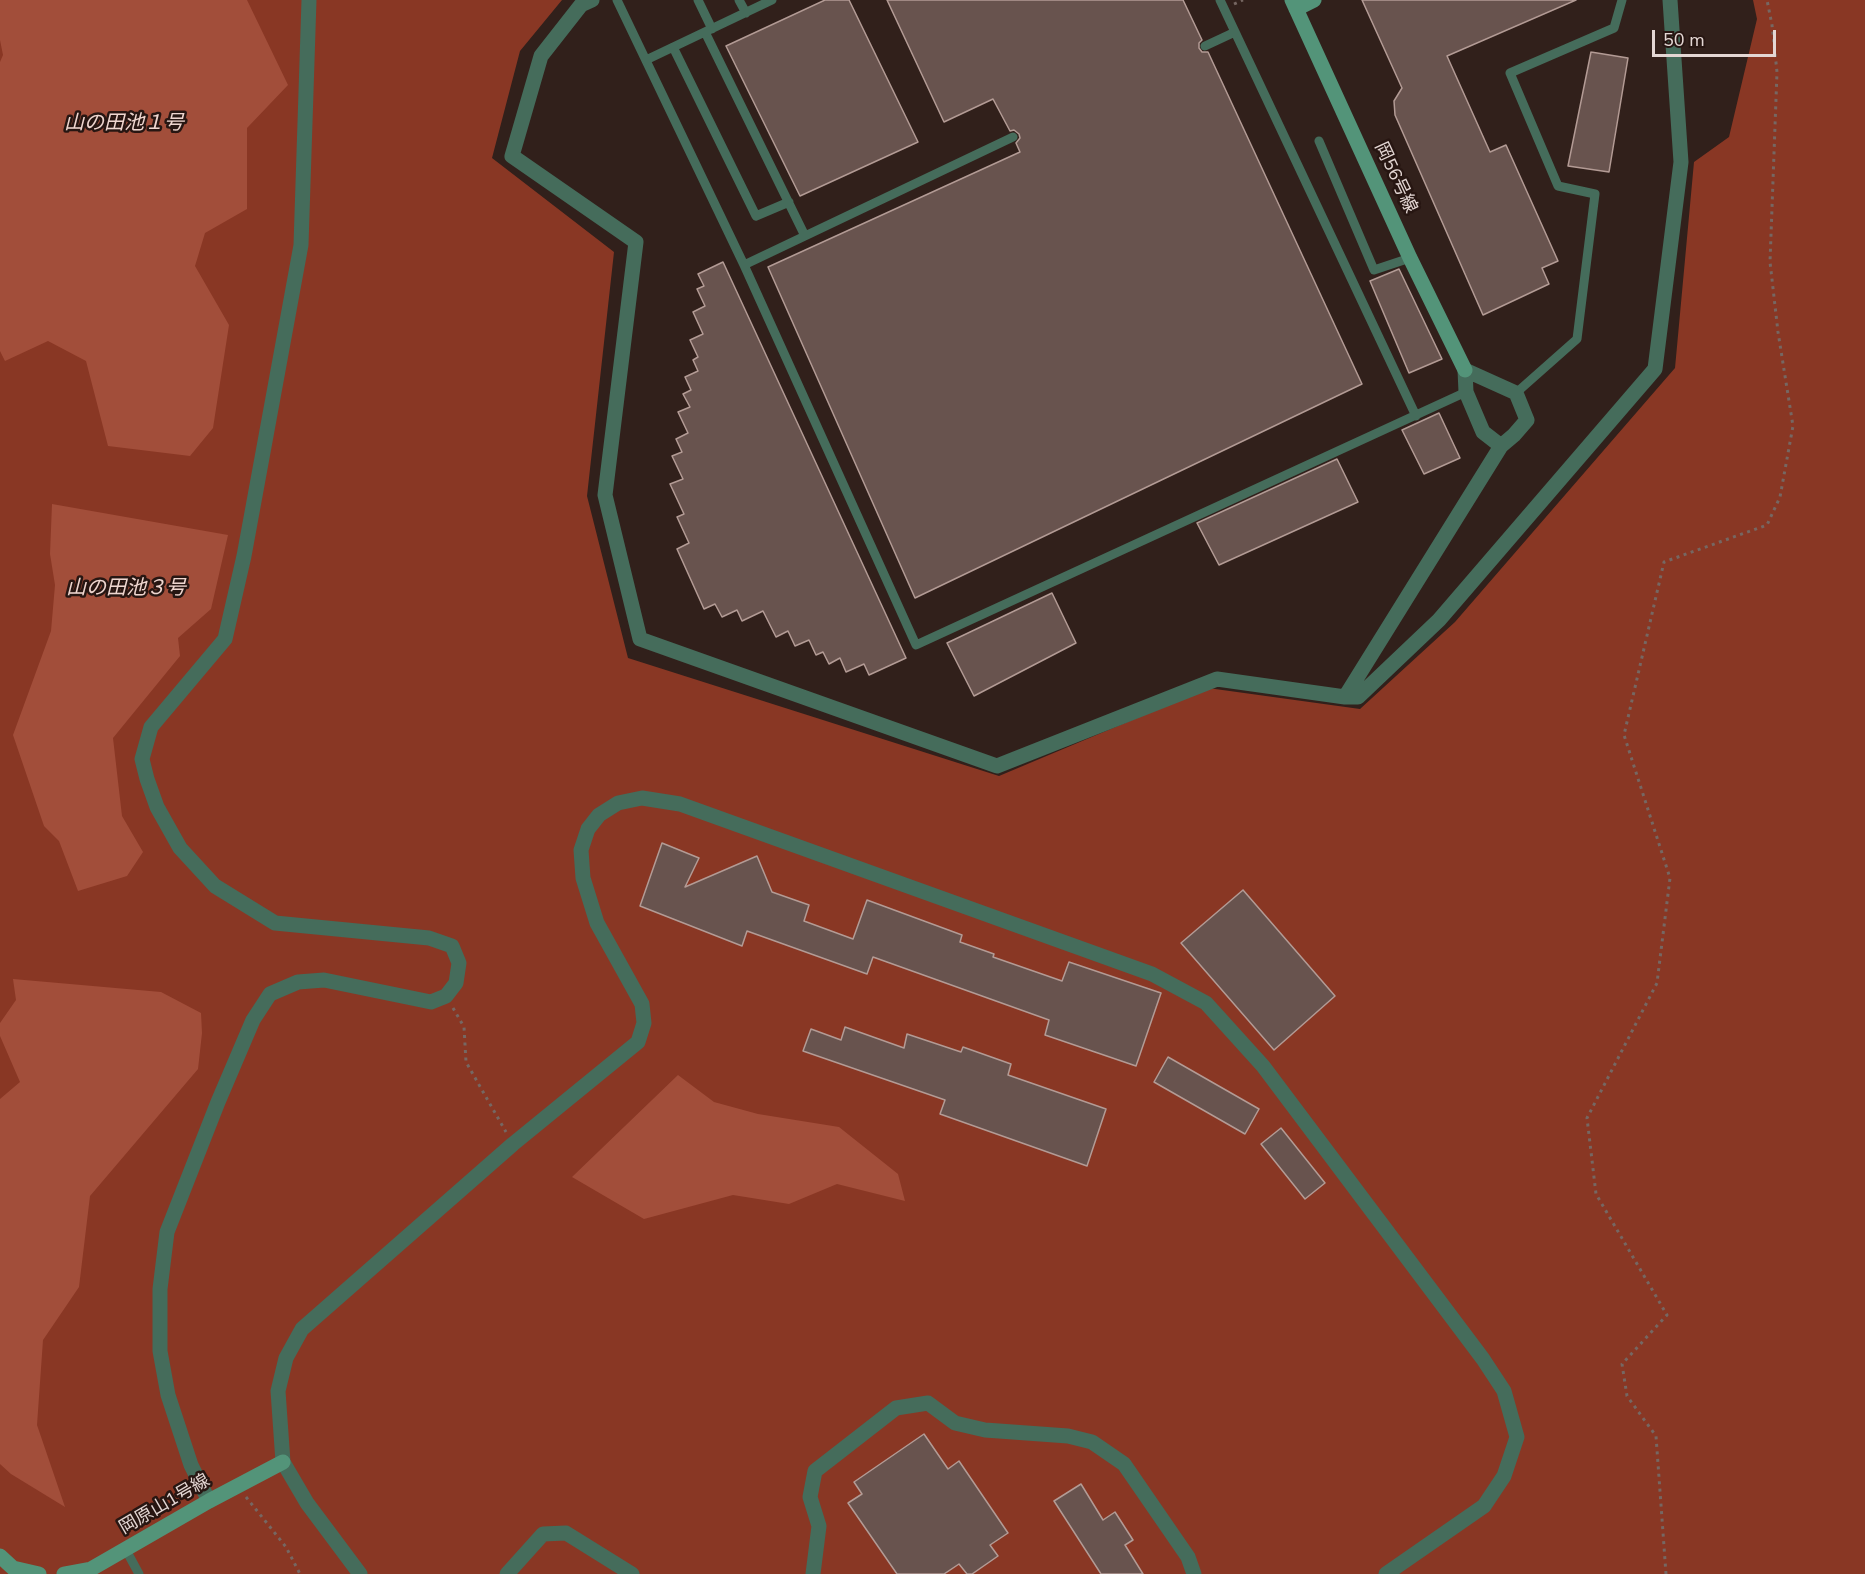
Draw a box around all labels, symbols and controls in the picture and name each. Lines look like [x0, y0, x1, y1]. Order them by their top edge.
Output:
scale bar [1655, 18, 1780, 56]
text: 50 m [1663, 28, 1705, 52]
water label: 山の田池１号 [64, 112, 184, 136]
street label: 岡56号線 [1369, 139, 1421, 217]
water label: 山の田池３号 [66, 577, 186, 601]
street label: 岡原山1号線 [116, 1470, 214, 1540]

